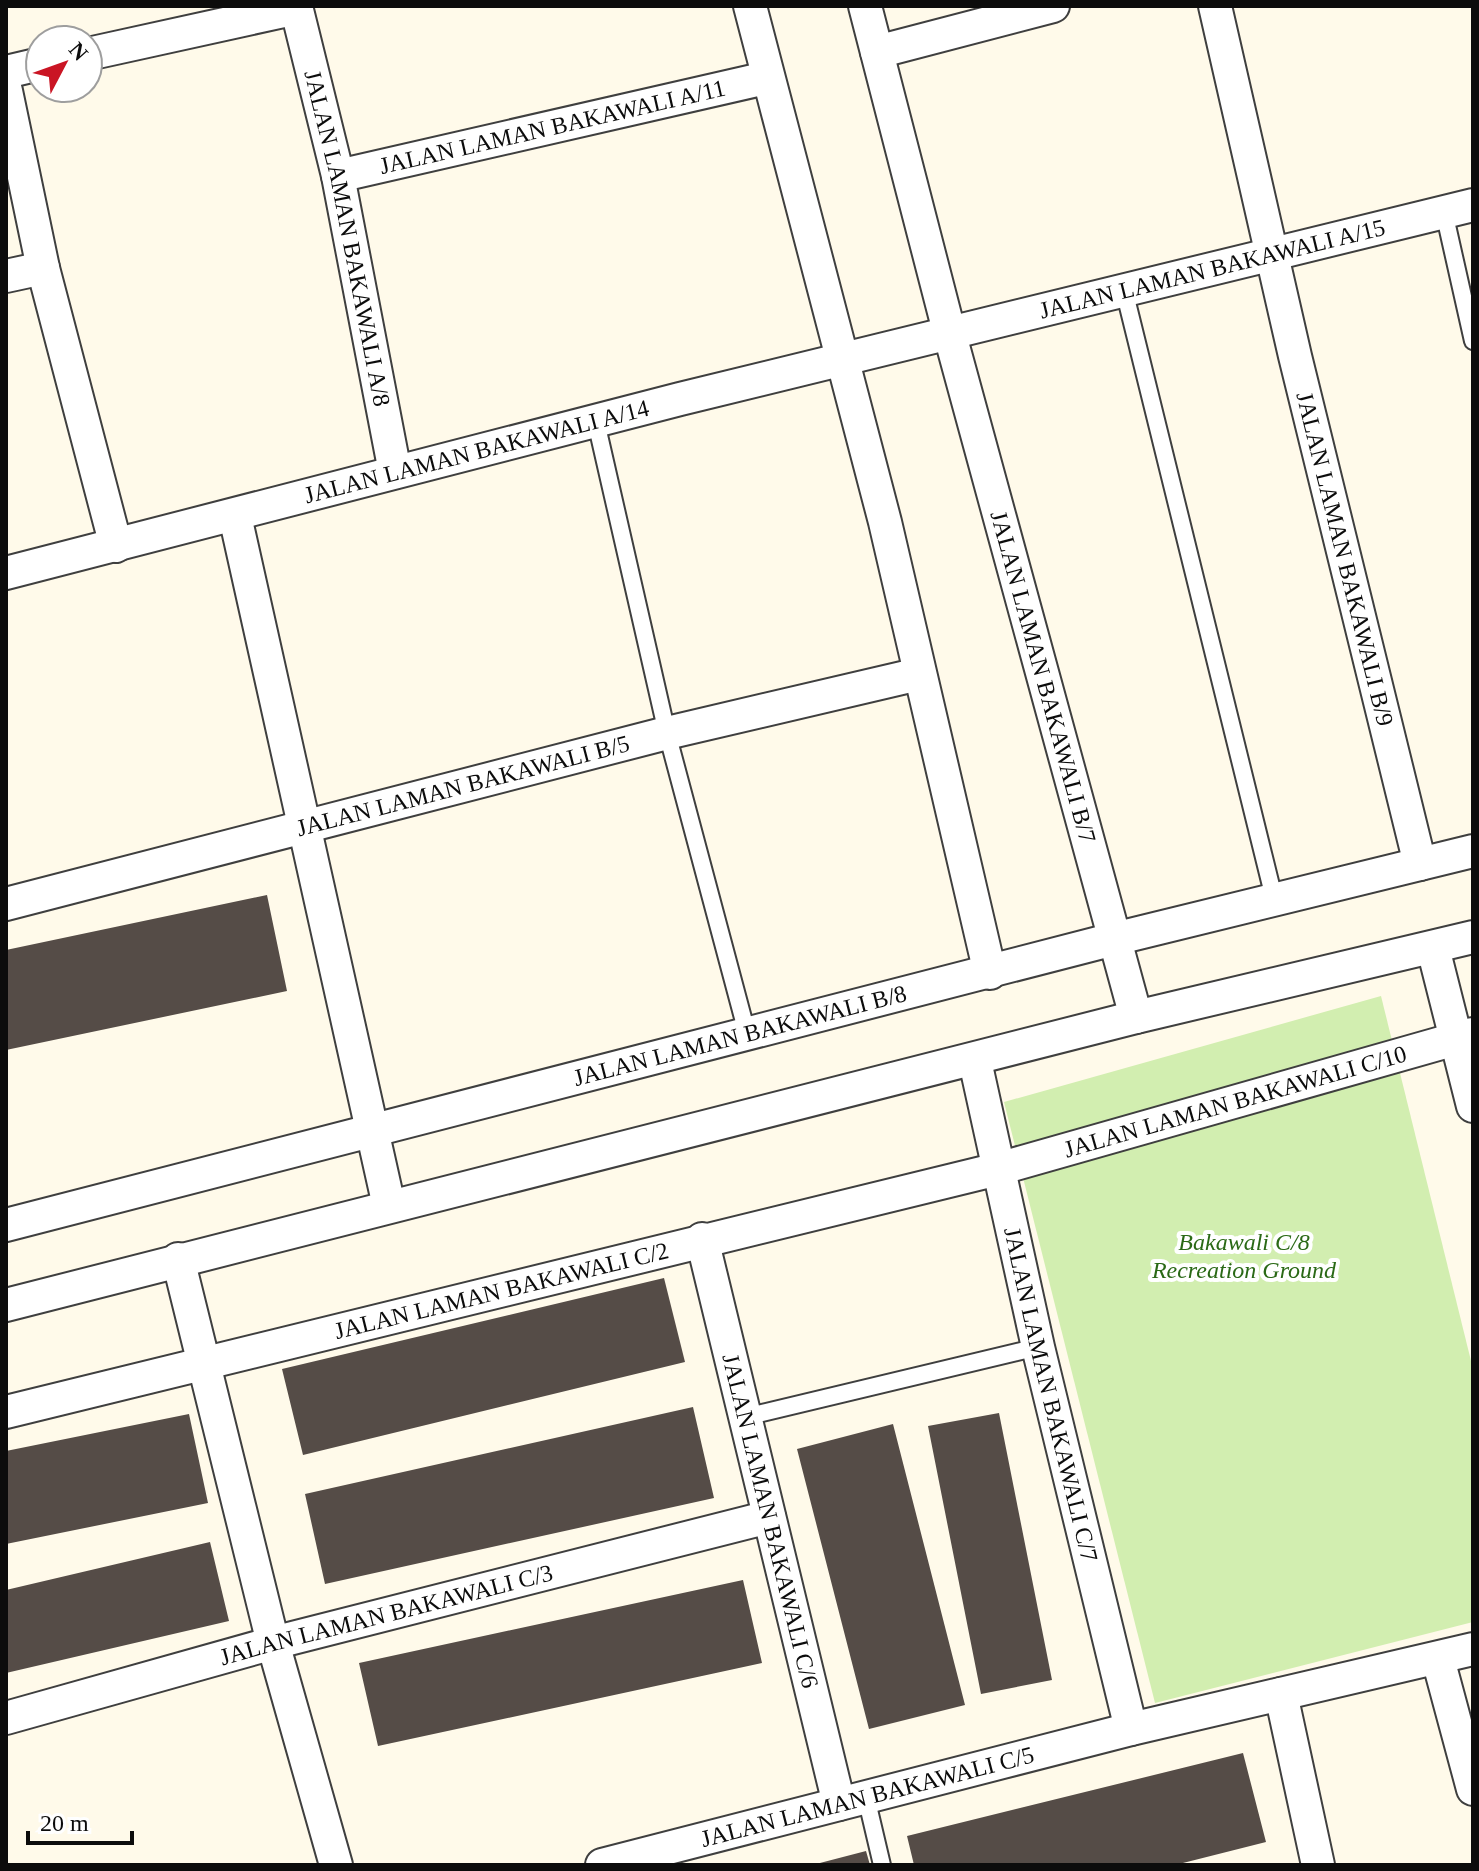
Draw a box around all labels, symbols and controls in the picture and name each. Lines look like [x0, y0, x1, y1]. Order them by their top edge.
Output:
north arrow [24, 24, 104, 104]
text: N [64, 37, 93, 65]
street label: JALAN LAMAN BAKAWALI A/8 [299, 67, 395, 409]
street label: JALAN LAMAN BAKAWALI A/11 [377, 75, 728, 179]
street label: JALAN LAMAN BAKAWALI A/15 [1037, 214, 1388, 324]
street label: JALAN LAMAN BAKAWALI B/9 [1291, 389, 1399, 729]
street label: JALAN LAMAN BAKAWALI A/14 [301, 395, 652, 508]
street label: JALAN LAMAN BAKAWALI B/7 [986, 508, 1101, 846]
street label: JALAN LAMAN BAKAWALI B/5 [294, 730, 632, 841]
street label: JALAN LAMAN BAKAWALI B/8 [571, 980, 909, 1091]
street label: JALAN LAMAN BAKAWALI C/10 [1061, 1041, 1410, 1163]
street label: JALAN LAMAN BAKAWALI C/7 [999, 1225, 1103, 1564]
park label: Bakawali C/8 Recreation Ground [1151, 1229, 1337, 1283]
street label: JALAN LAMAN BAKAWALI C/2 [332, 1237, 671, 1344]
street label: JALAN LAMAN BAKAWALI C/6 [717, 1351, 823, 1691]
street label: JALAN LAMAN BAKAWALI C/3 [217, 1559, 555, 1670]
street label: JALAN LAMAN BAKAWALI C/5 [698, 1741, 1037, 1852]
scale bar [28, 1795, 132, 1845]
text: 20 m [40, 1810, 89, 1836]

